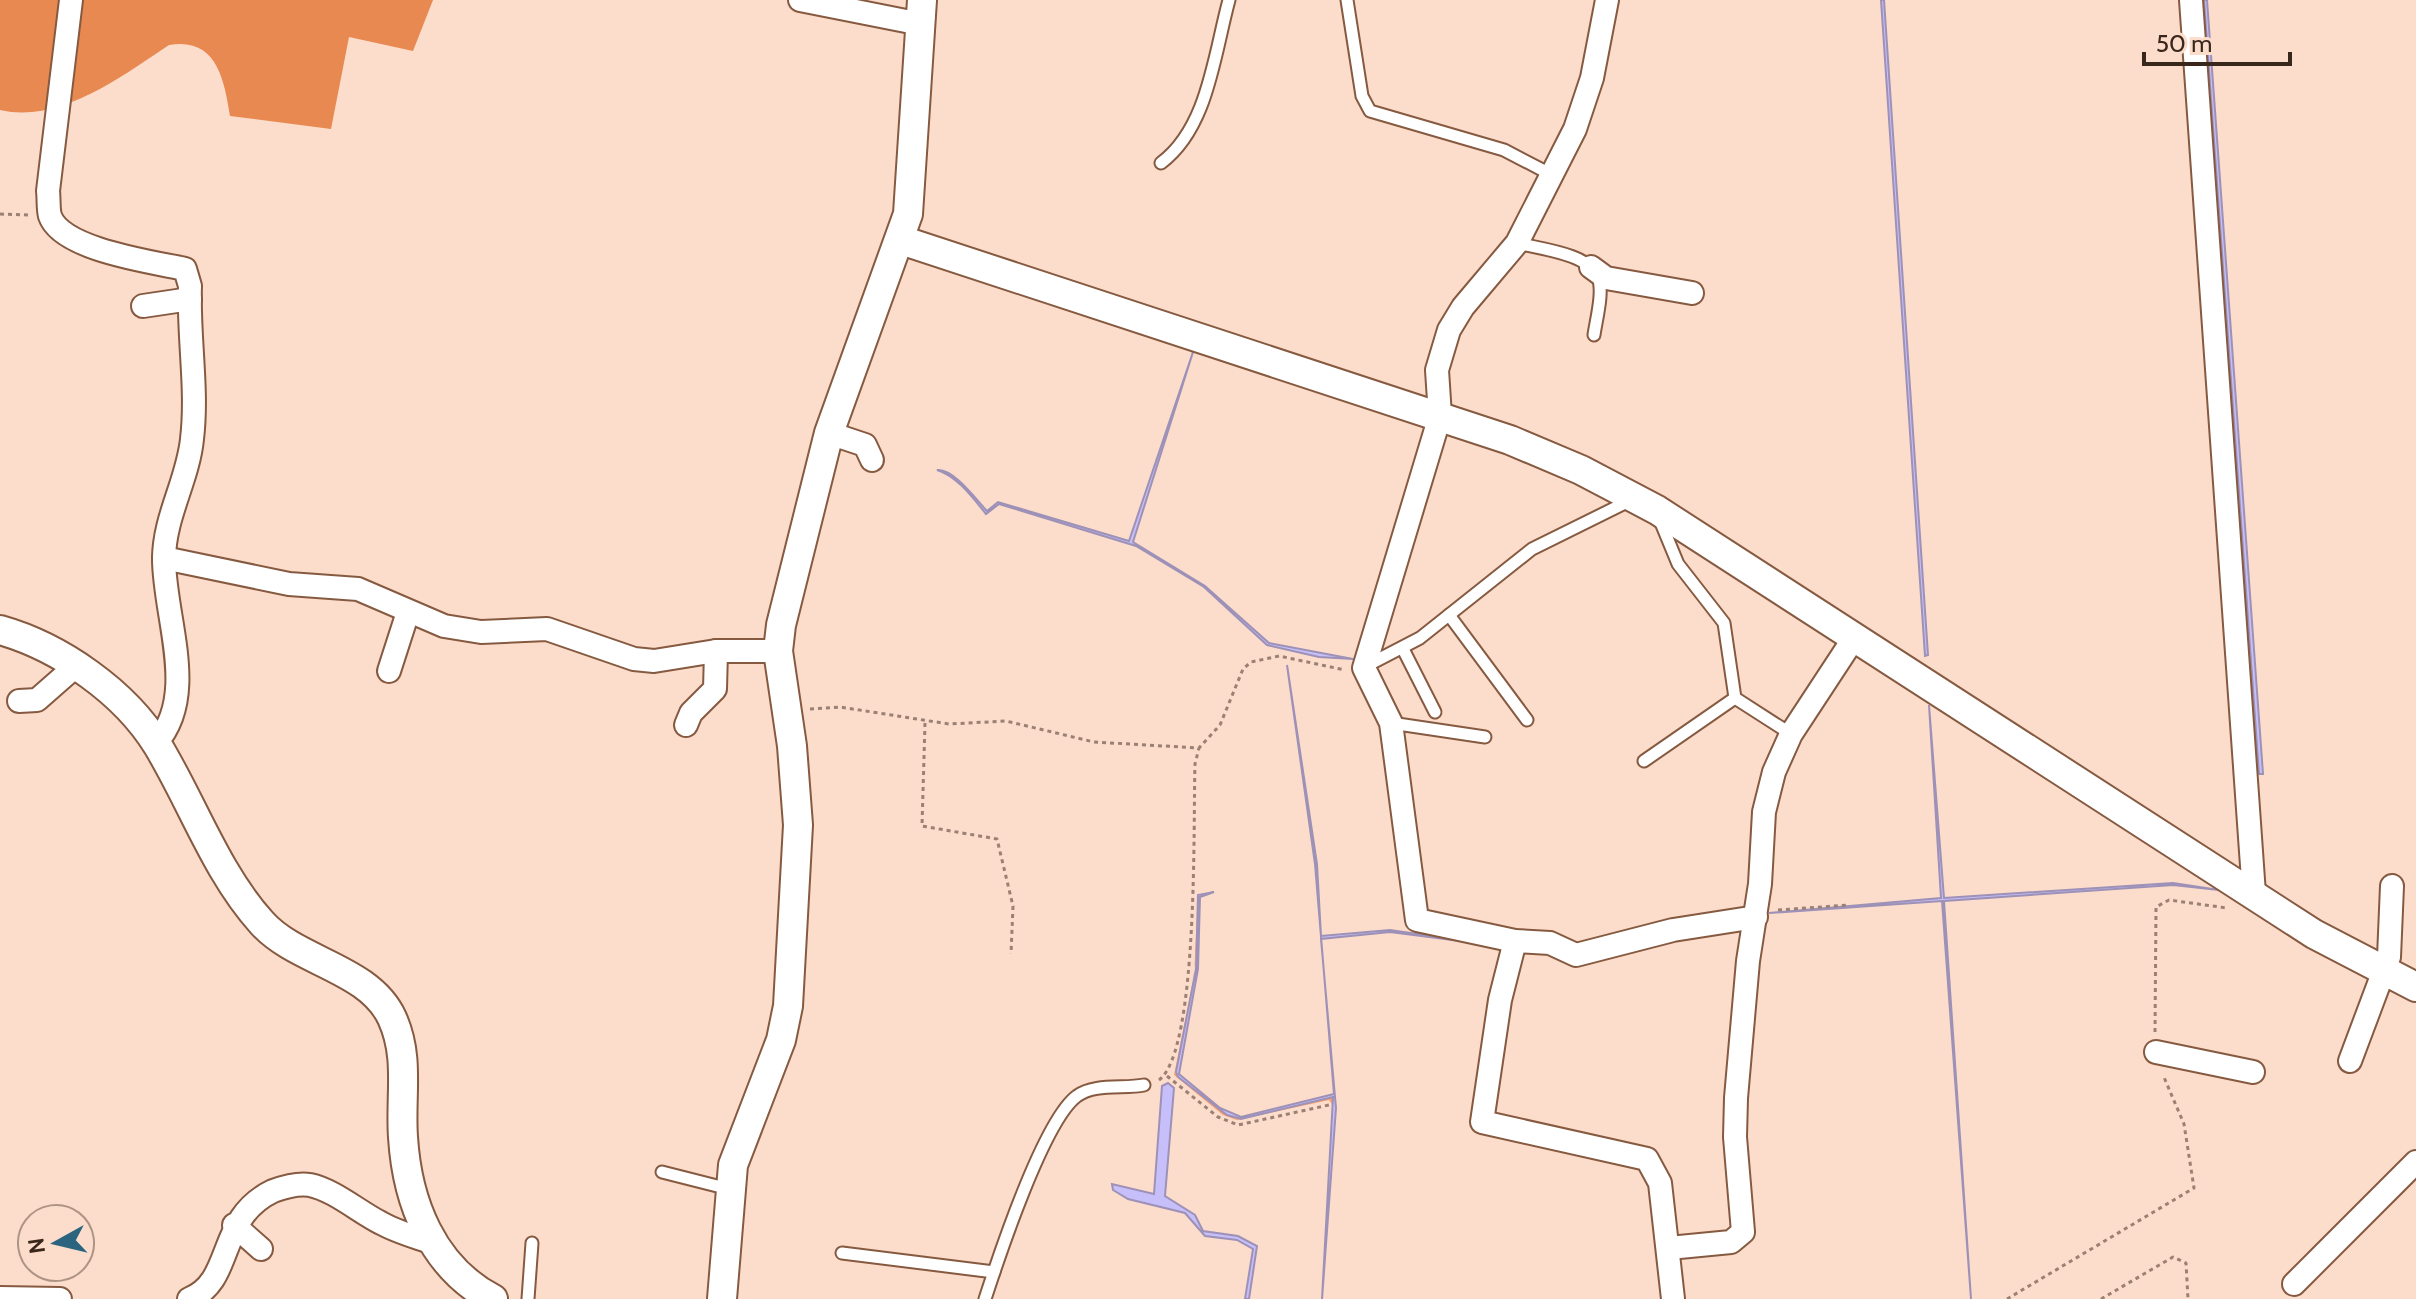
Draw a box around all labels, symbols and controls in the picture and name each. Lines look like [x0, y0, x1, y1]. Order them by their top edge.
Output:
scale bar [2144, 16, 2290, 66]
text: 50 m [2156, 29, 2212, 58]
north arrow [16, 1203, 96, 1283]
text: N [22, 1236, 51, 1255]

